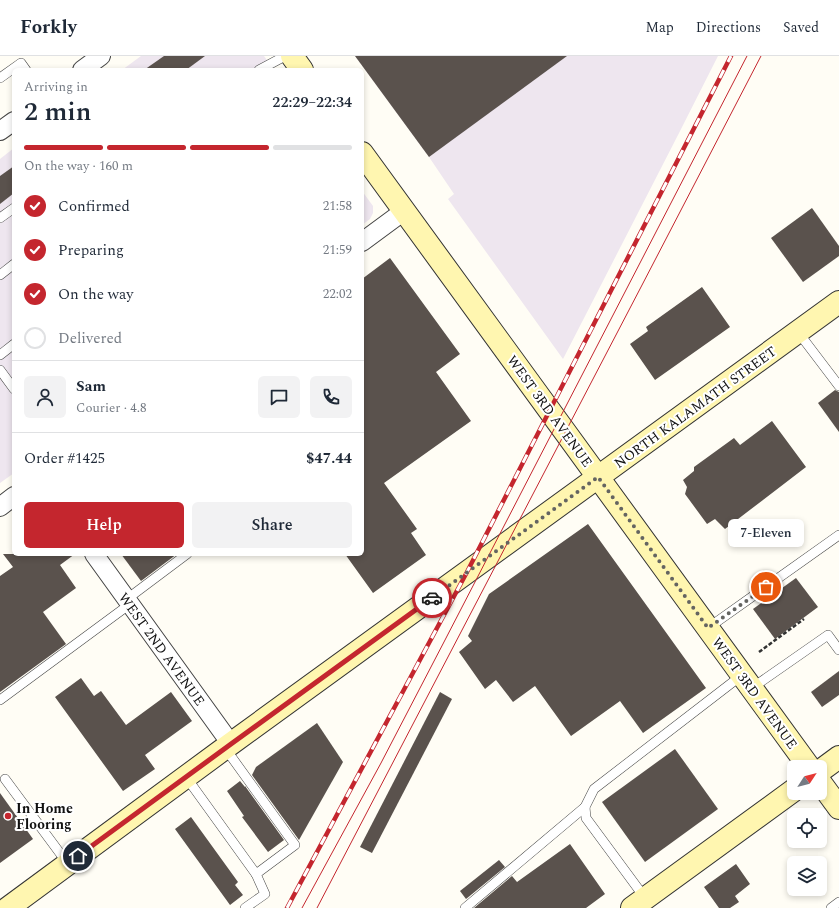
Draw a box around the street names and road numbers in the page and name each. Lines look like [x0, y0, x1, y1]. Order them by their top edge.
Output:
street label: NORTH KALAMATH STREET [610, 341, 781, 474]
street label: WEST 3RD AVENUE [502, 351, 597, 472]
street label: WEST 2ND AVENUE [113, 588, 210, 710]
street label: WEST 3RD AVENUE [707, 633, 802, 754]

